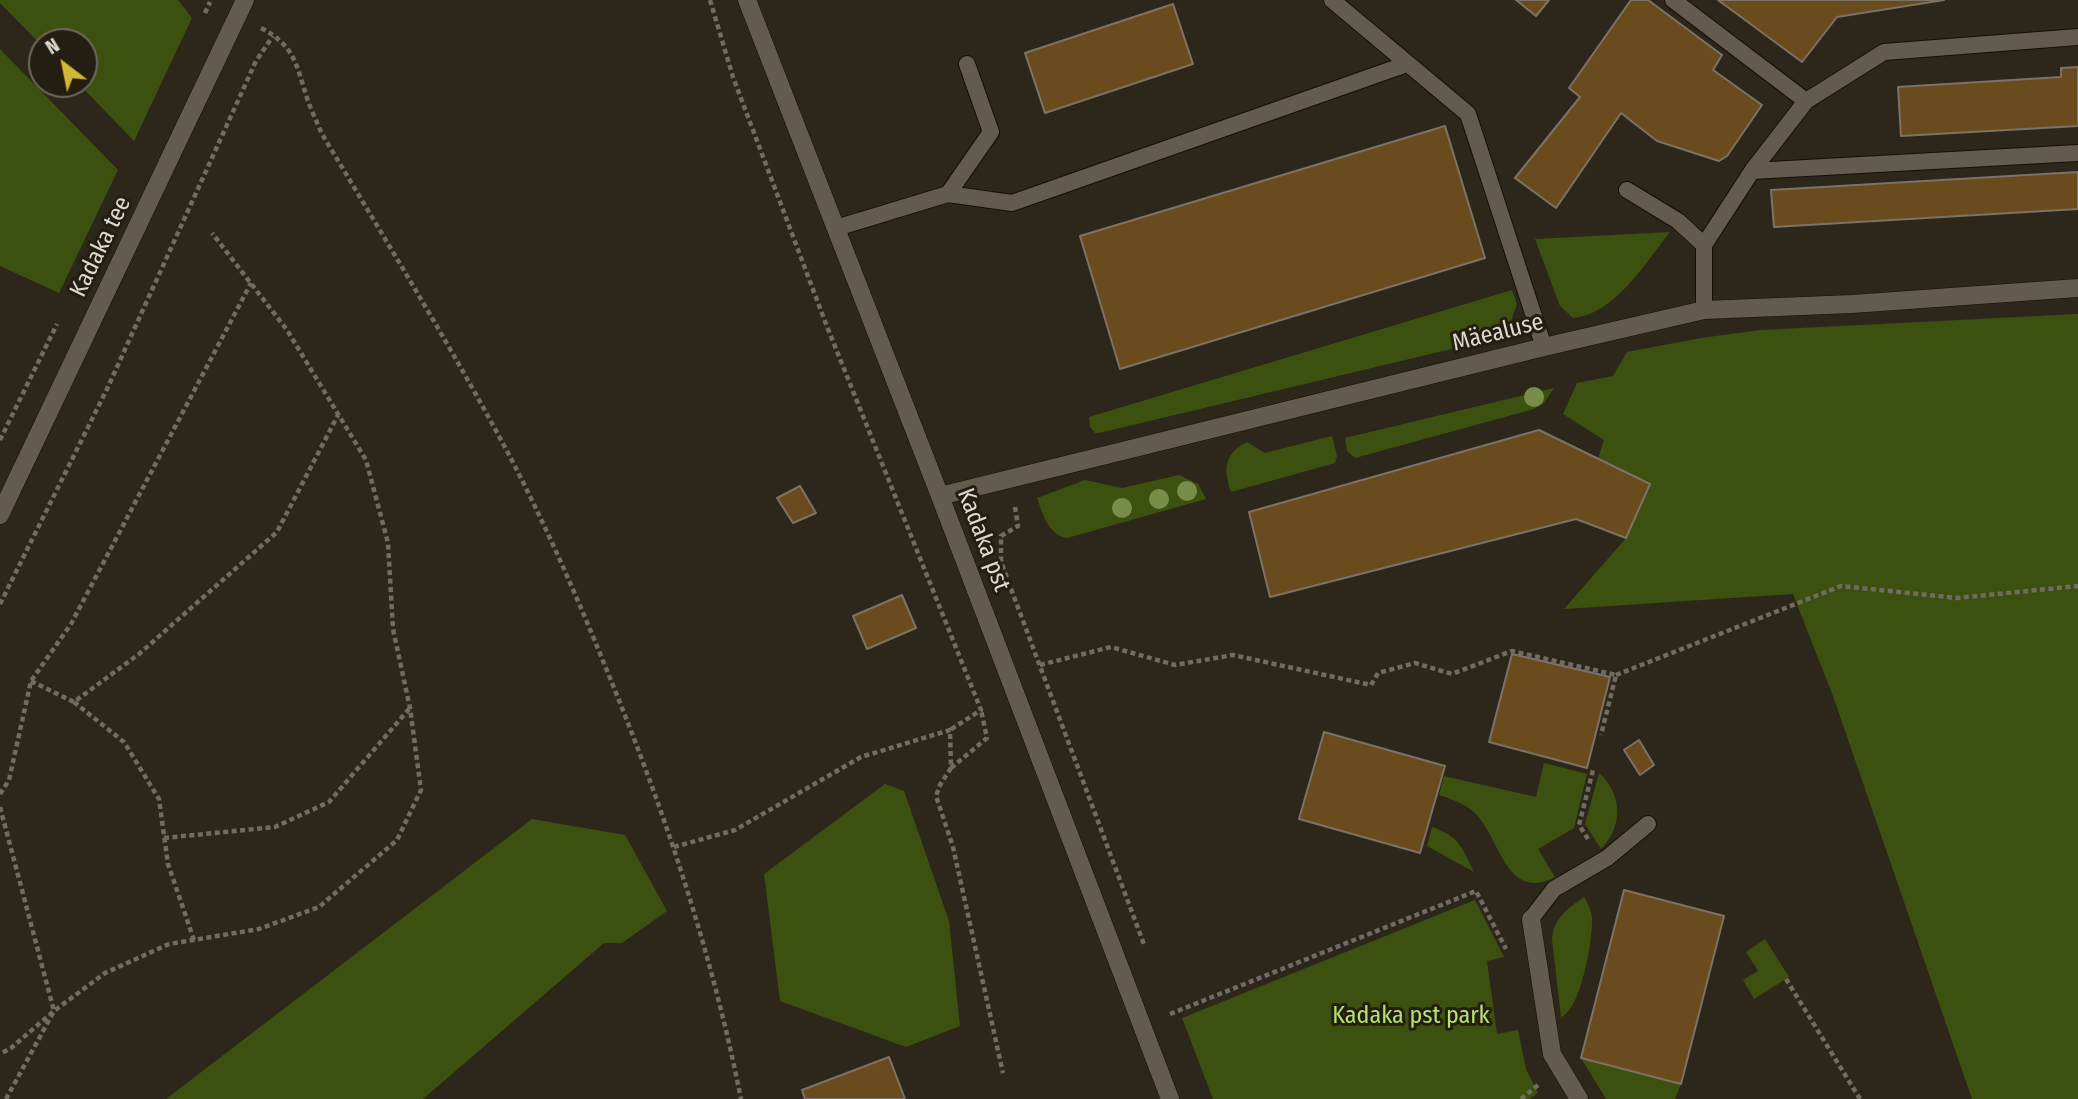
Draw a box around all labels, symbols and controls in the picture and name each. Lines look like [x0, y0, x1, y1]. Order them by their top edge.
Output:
north arrow [28, 28, 98, 98]
text: N [42, 34, 64, 59]
street label: Kadaka tee [64, 192, 138, 302]
street label: Mäealuse [1449, 308, 1547, 358]
street label: Kadaka pst [950, 484, 1016, 596]
park label: Kadaka pst park [1332, 1002, 1490, 1030]

